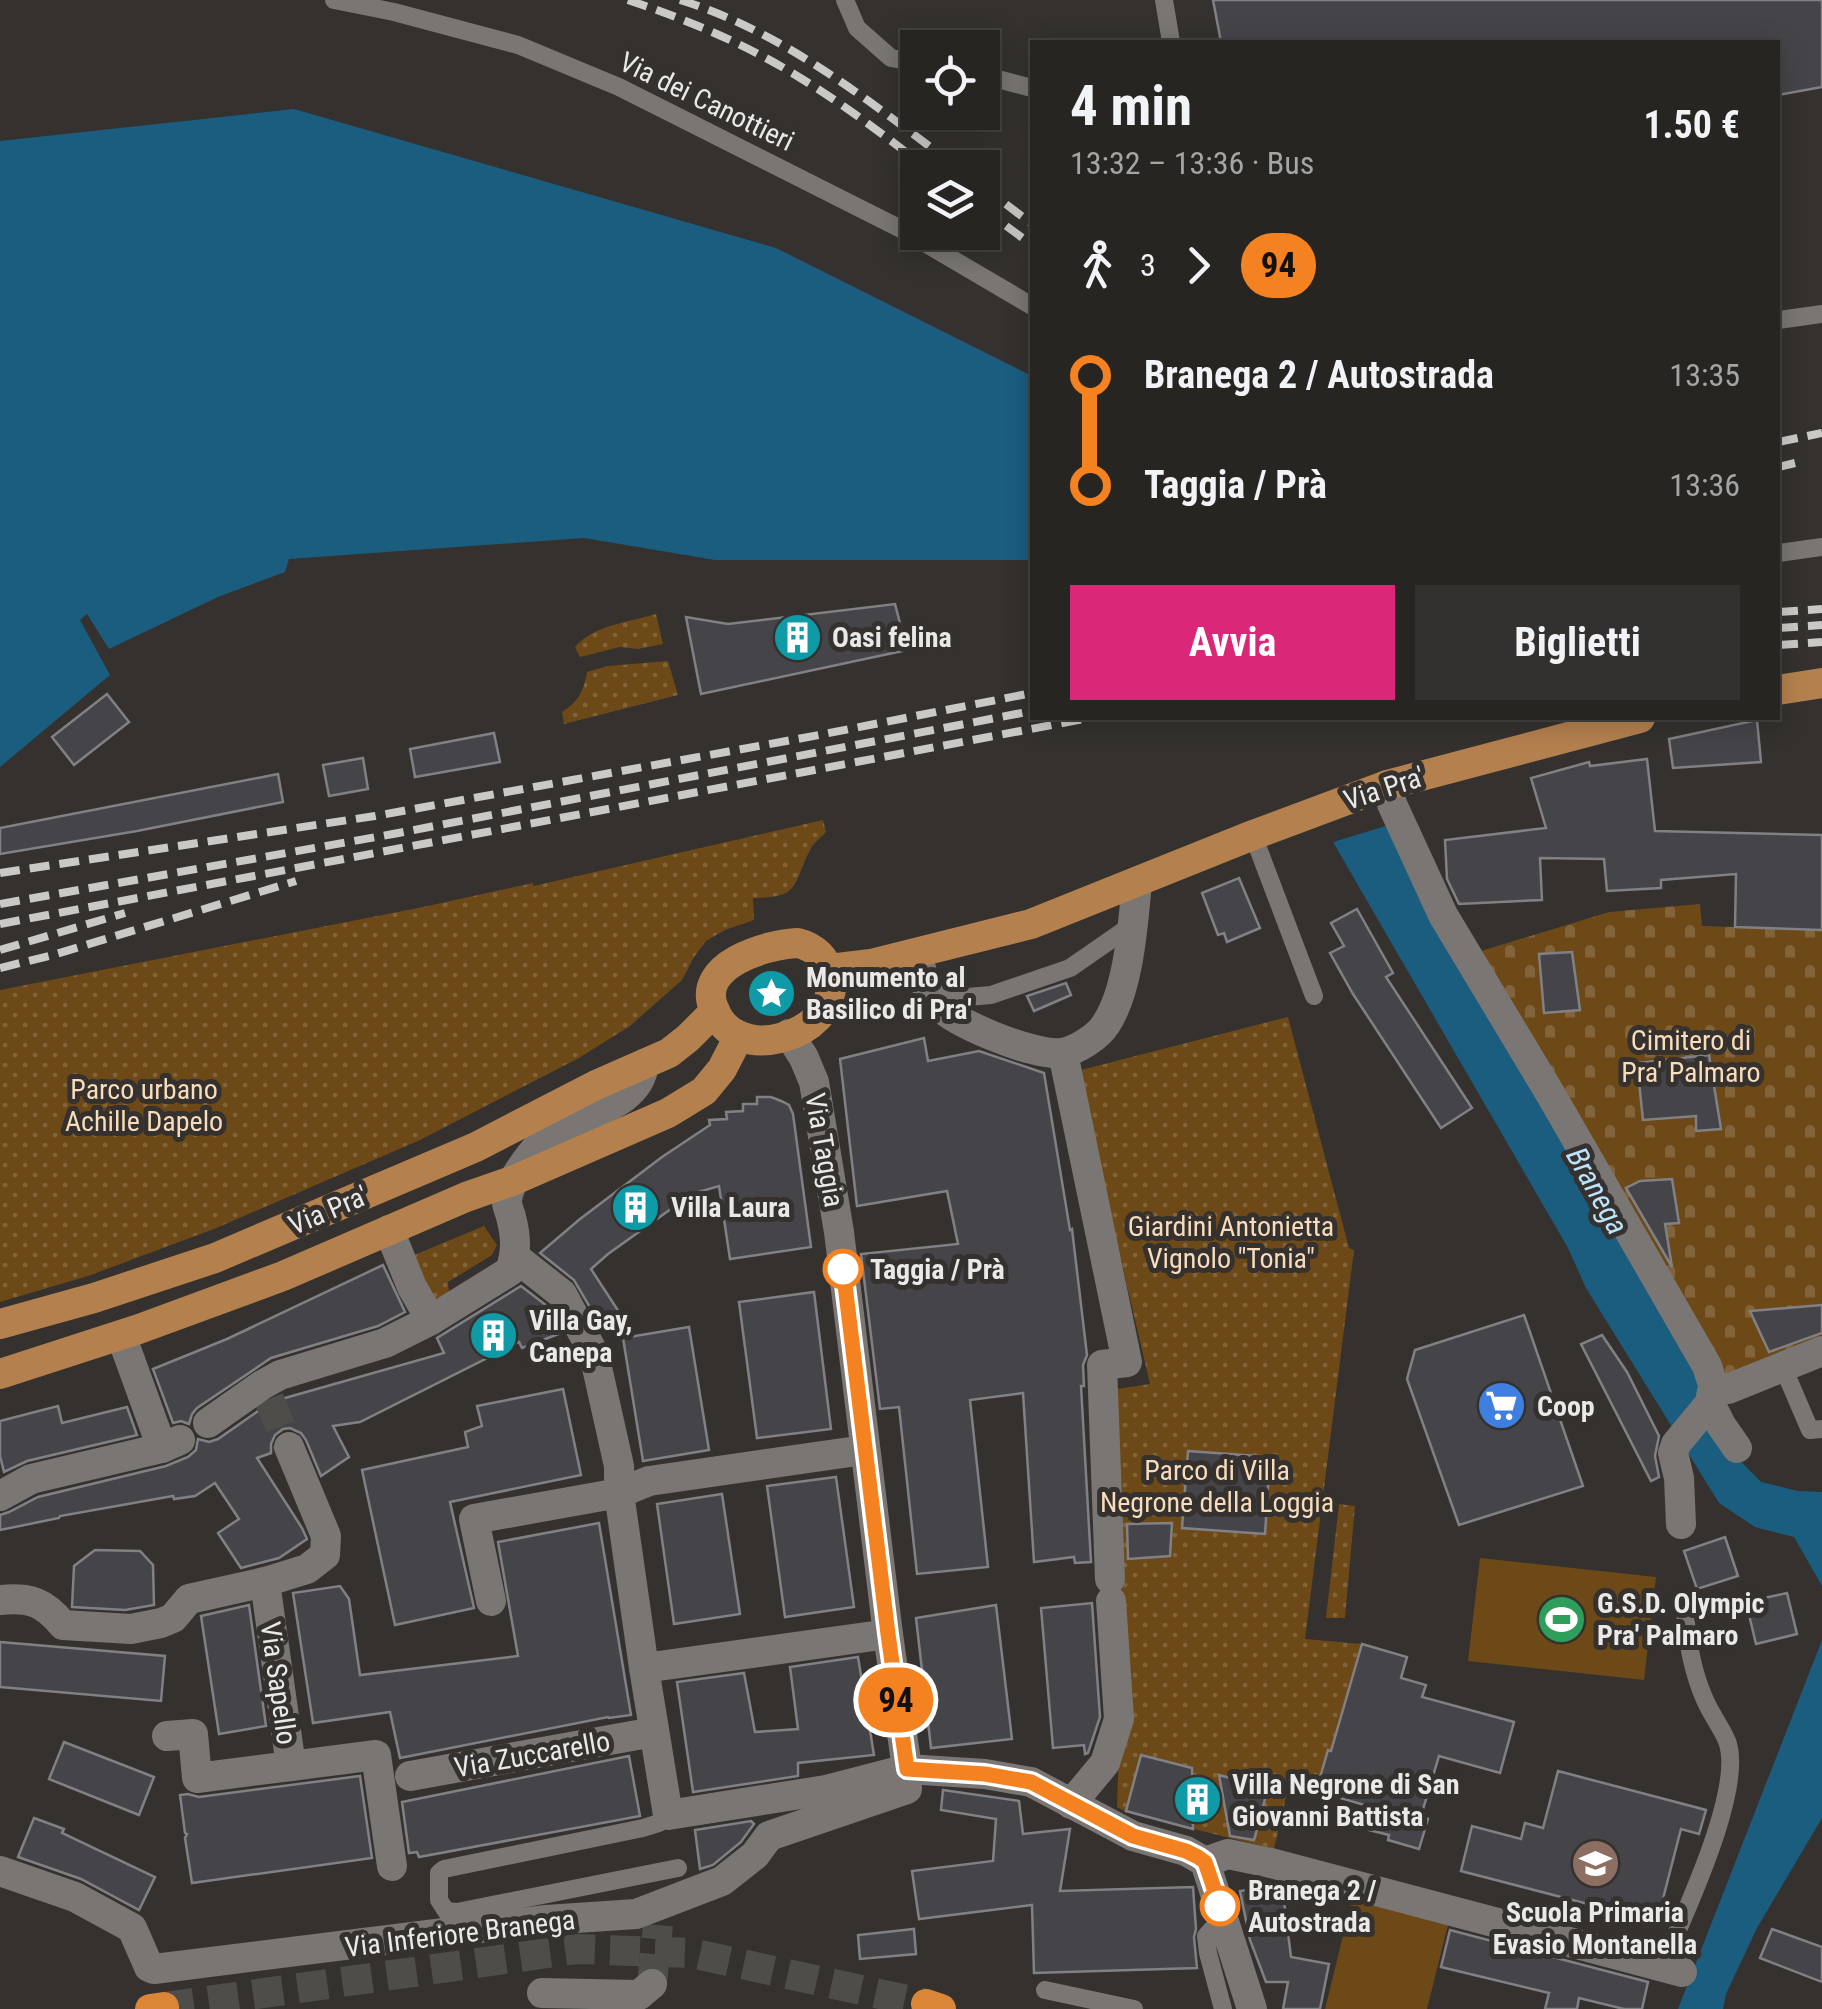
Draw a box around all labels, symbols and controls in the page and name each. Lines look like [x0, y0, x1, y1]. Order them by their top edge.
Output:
map controls [900, 30, 1000, 250]
button: locate [900, 30, 1000, 130]
street label: Via dei Canottieri [614, 45, 799, 158]
text: 4 min [1070, 74, 1192, 138]
text: 1.50 € [1643, 103, 1740, 147]
text: 13:32 – 13:36 · Bus [1070, 144, 1314, 182]
button: layers [900, 150, 1000, 250]
icon: walk [1070, 238, 1125, 293]
icon: forward [1171, 238, 1226, 293]
text: 94 [1261, 245, 1296, 286]
text: 3 [1140, 246, 1156, 284]
text: Branega 2 / Autostrada [1144, 353, 1494, 397]
text: 13:35 [1669, 356, 1740, 394]
text: Taggia / Prà [1144, 463, 1327, 507]
text: 13:36 [1669, 466, 1740, 504]
button: Avvia [1070, 585, 1395, 700]
button: Biglietti [1415, 585, 1740, 700]
building icon: Oasi felina [771, 611, 823, 663]
place label: Oasi felina [832, 621, 952, 654]
street label: Via Pra' [1340, 760, 1429, 817]
place label: Monumento al Basilico di Pra' [806, 961, 972, 1026]
place icon: Monumento al Basilico di Pra' [745, 967, 797, 1019]
park label: Cimitero di Pra' Palmaro [1621, 1024, 1761, 1089]
park label: Parco urbano Achille Dapelo [65, 1073, 223, 1138]
street label: Via Taggia [798, 1090, 851, 1210]
water label: Branega [1559, 1141, 1636, 1240]
street label: Via Pra' [284, 1179, 373, 1242]
building icon: Villa Laura [610, 1181, 662, 1233]
place label: Villa Laura [671, 1191, 790, 1224]
park label: Giardini Antonietta Vignolo "Tonia" [1128, 1210, 1334, 1275]
marker: Taggia / Prà [824, 1250, 862, 1288]
place label: Taggia / Prà [870, 1253, 1005, 1286]
place label: Villa Gay, Canepa [529, 1304, 632, 1369]
building icon: Villa Gay, Canepa [468, 1310, 520, 1362]
supermarket icon: Coop [1476, 1380, 1528, 1432]
place label: Coop [1537, 1390, 1595, 1423]
park label: Parco di Villa Negrone della Loggia [1100, 1454, 1334, 1519]
place label: G.S.D. Olympic Pra' Palmaro [1597, 1587, 1765, 1652]
sports icon: G.S.D. Olympic Pra' Palmaro [1536, 1593, 1588, 1645]
street label: Via Sapello [254, 1620, 303, 1747]
line badge: 94 [851, 1668, 941, 1732]
text: 94 [878, 1680, 914, 1721]
street label: Via Zuccarello [452, 1725, 612, 1784]
place label: Villa Negrone di San Giovanni Battista [1232, 1768, 1459, 1833]
building icon: Villa Negrone di San Giovanni Battista [1171, 1774, 1223, 1826]
school or university icon: Scuola Primaria Evasio Montanella [1569, 1838, 1621, 1890]
place label: Branega 2 / Autostrada [1248, 1874, 1377, 1939]
marker: Branega 2 / Autostrada [1201, 1887, 1239, 1925]
place label: Scuola Primaria Evasio Montanella [1493, 1896, 1697, 1961]
street label: Via Inferiore Branega [343, 1903, 577, 1964]

